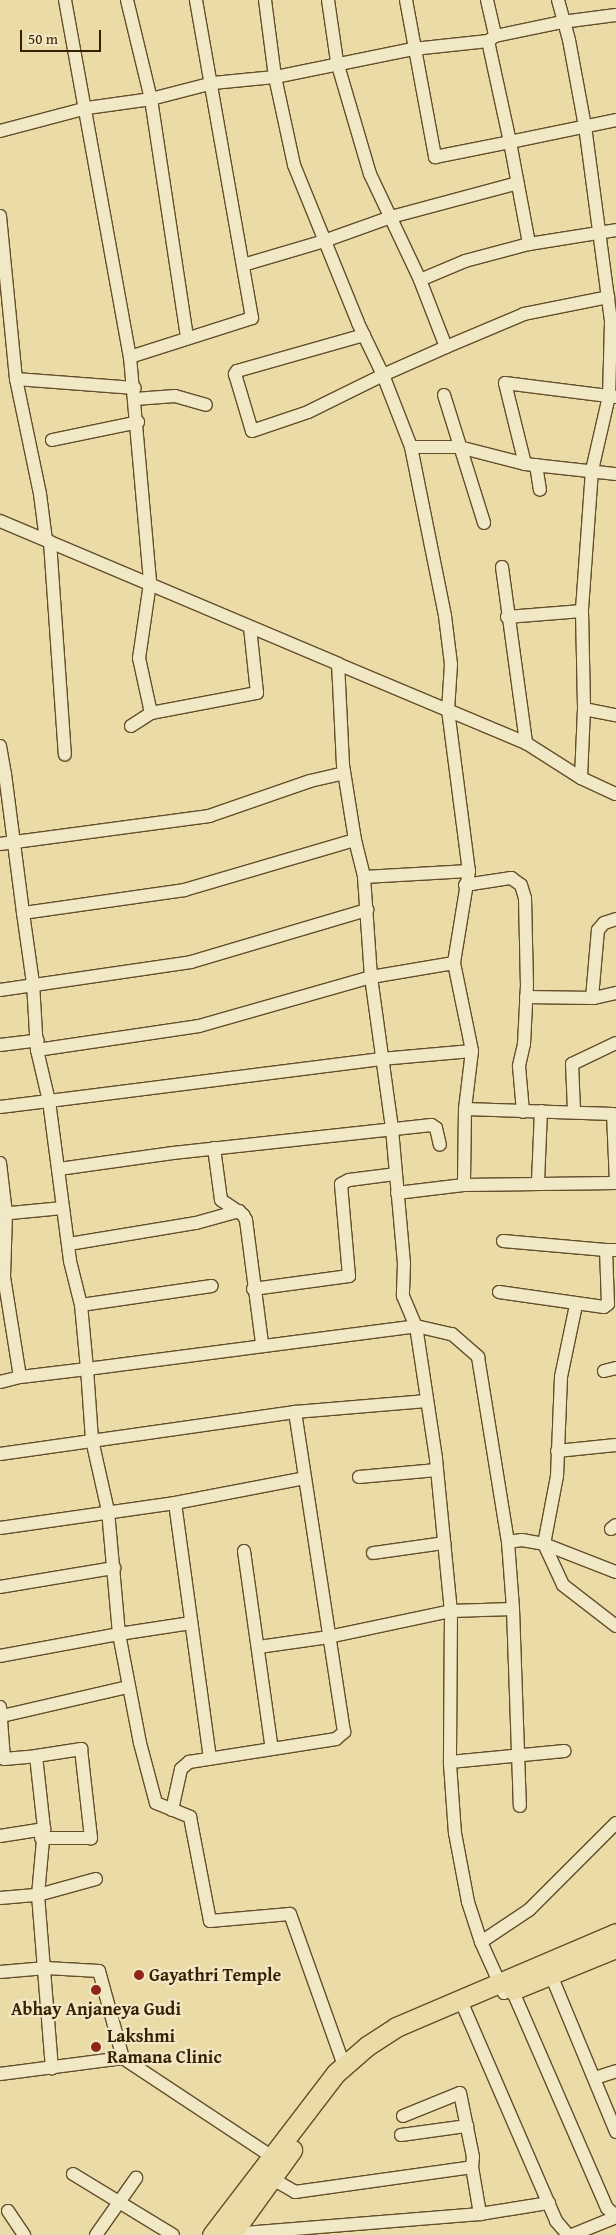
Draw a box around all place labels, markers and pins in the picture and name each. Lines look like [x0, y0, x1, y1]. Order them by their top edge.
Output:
place label: Gayathri Temple [149, 1964, 281, 1986]
marker: Gayathri Temple [133, 1969, 145, 1981]
marker: Abhay Anjaneya Gudi [90, 1984, 102, 1996]
place label: Abhay Anjaneya Gudi [11, 1998, 181, 2020]
place label: Lakshmi Ramana Clinic [107, 2026, 222, 2068]
marker: Lakshmi Ramana Clinic [89, 2040, 103, 2054]

